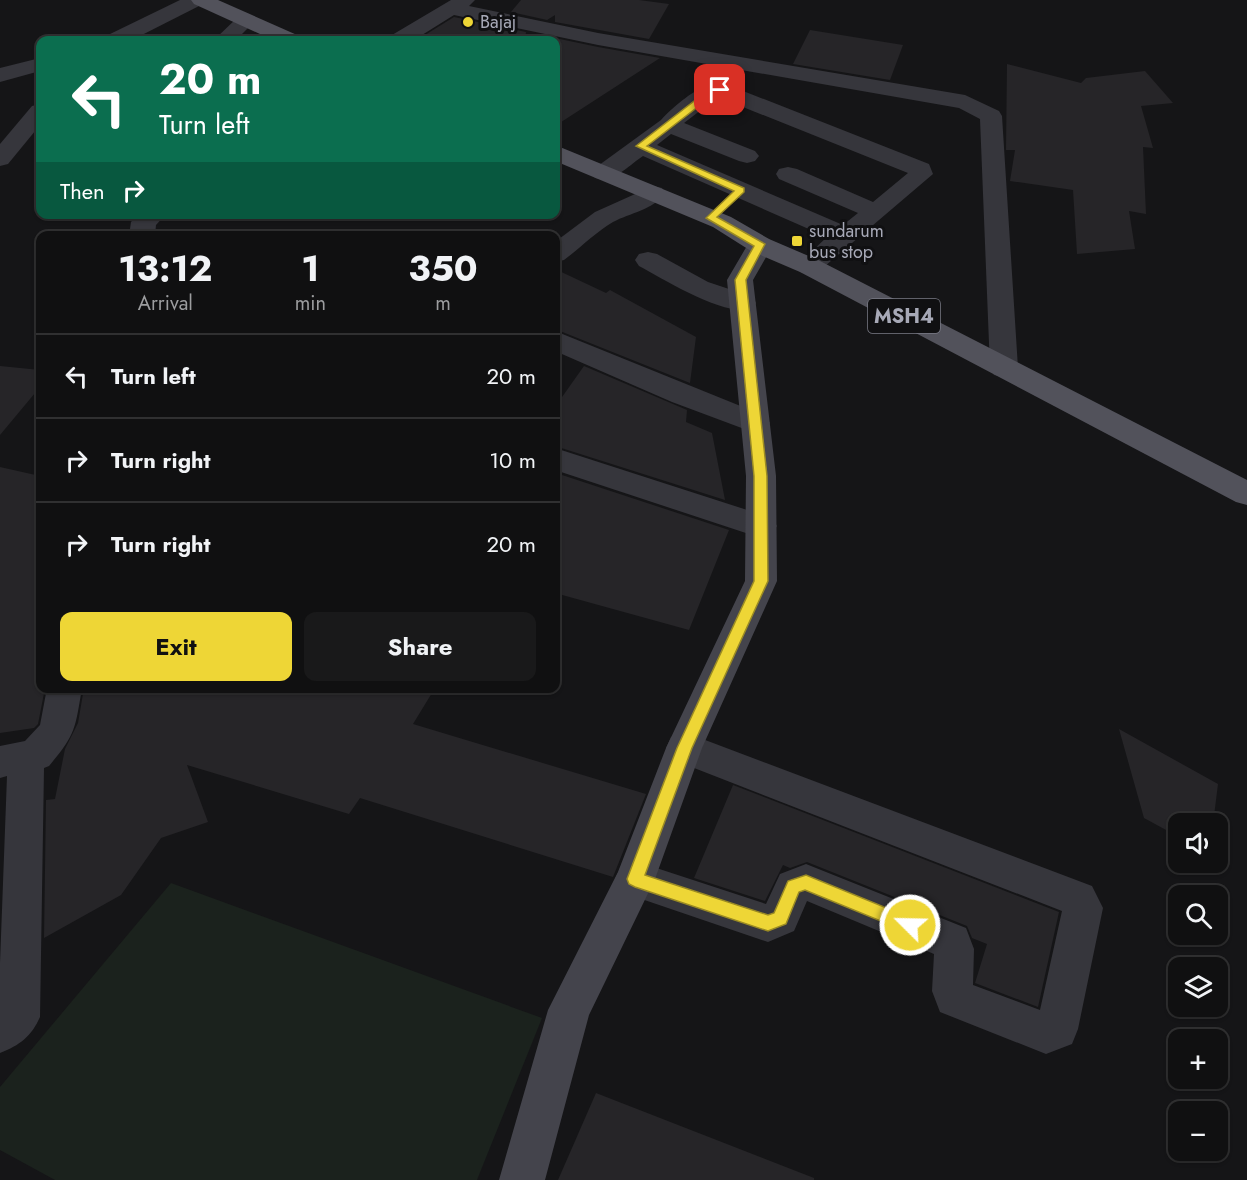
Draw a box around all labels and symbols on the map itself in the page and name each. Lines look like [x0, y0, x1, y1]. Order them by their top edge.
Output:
place label: Bajaj [480, 9, 516, 35]
marker: Bajaj [461, 15, 475, 29]
pin [694, 64, 745, 115]
place label: sundarum bus stop [809, 218, 884, 265]
marker: sundarum bus stop [790, 234, 804, 248]
road number: MSH4 [868, 299, 940, 333]
position arrow [878, 893, 942, 957]

